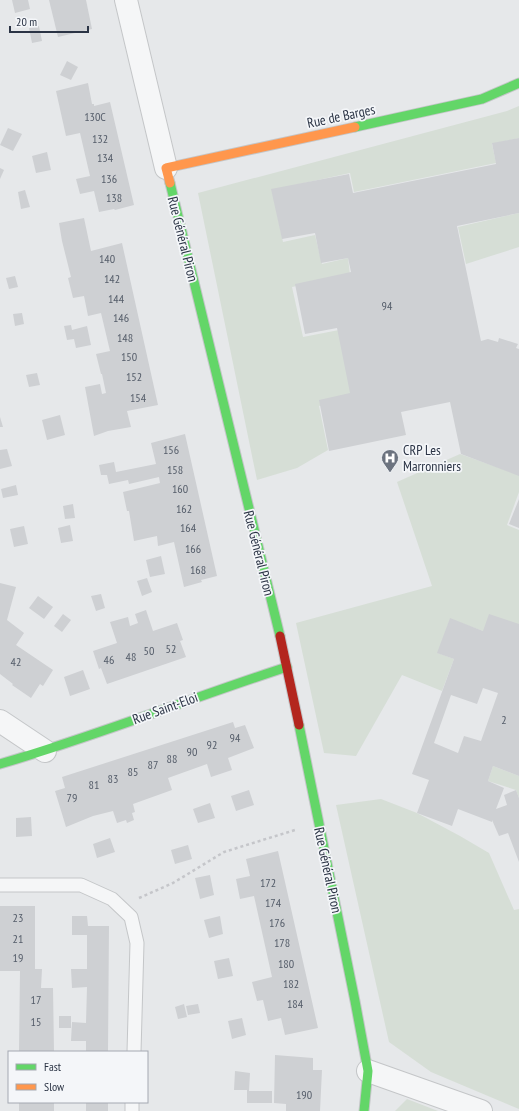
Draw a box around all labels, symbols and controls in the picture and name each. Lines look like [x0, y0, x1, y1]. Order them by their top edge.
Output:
scale bar [10, 8, 88, 34]
text: 20 m [16, 14, 37, 29]
street label: Rue de Barges [305, 100, 377, 132]
house number: 130C [84, 109, 106, 124]
house number: 132 [92, 131, 108, 146]
house number: 134 [97, 150, 114, 165]
house number: 136 [101, 171, 117, 186]
house number: 138 [106, 190, 122, 205]
street label: Rue Général Piron [164, 195, 202, 283]
house number: 140 [99, 251, 115, 266]
house number: 142 [104, 271, 120, 286]
house number: 144 [108, 291, 125, 306]
house number: 94 [382, 298, 393, 313]
house number: 146 [113, 310, 129, 325]
house number: 148 [117, 330, 133, 345]
house number: 150 [121, 349, 137, 364]
house number: 152 [126, 369, 142, 384]
house number: 154 [130, 390, 147, 405]
place label: CRP Les Marronniers [403, 441, 461, 475]
house number: 156 [163, 442, 179, 457]
hospital icon: CRP Les Marronniers [380, 448, 400, 473]
house number: 158 [167, 462, 183, 477]
house number: 160 [172, 481, 188, 496]
house number: 162 [176, 501, 192, 516]
street label: Rue Général Piron [240, 509, 278, 597]
house number: 164 [180, 520, 197, 535]
house number: 166 [185, 541, 201, 556]
house number: 168 [190, 562, 206, 577]
house number: 52 [166, 641, 176, 656]
house number: 50 [144, 643, 154, 658]
house number: 48 [126, 649, 136, 664]
house number: 46 [104, 652, 114, 667]
house number: 42 [11, 654, 21, 669]
street label: Rue Saint-Eloi [130, 688, 200, 728]
house number: 2 [501, 712, 507, 727]
house number: 94 [230, 730, 241, 745]
house number: 92 [207, 737, 217, 752]
house number: 90 [187, 744, 197, 759]
house number: 88 [167, 751, 177, 766]
house number: 87 [148, 757, 158, 772]
house number: 85 [128, 764, 138, 779]
house number: 83 [108, 771, 118, 786]
house number: 81 [89, 777, 99, 792]
house number: 79 [67, 790, 77, 805]
street label: Rue Général Piron [310, 825, 346, 915]
house number: 172 [260, 875, 276, 890]
house number: 174 [265, 895, 282, 910]
house number: 23 [13, 910, 23, 925]
house number: 176 [269, 915, 285, 930]
house number: 21 [13, 931, 23, 946]
house number: 178 [274, 935, 290, 950]
house number: 19 [13, 950, 23, 965]
house number: 180 [278, 956, 294, 971]
house number: 182 [283, 976, 299, 991]
house number: 17 [31, 992, 41, 1007]
house number: 184 [287, 996, 304, 1011]
house number: 15 [31, 1014, 41, 1029]
legend [8, 1051, 148, 1103]
text: Fast [44, 1059, 62, 1074]
text: Slow [44, 1079, 65, 1094]
house number: 190 [296, 1087, 312, 1102]

